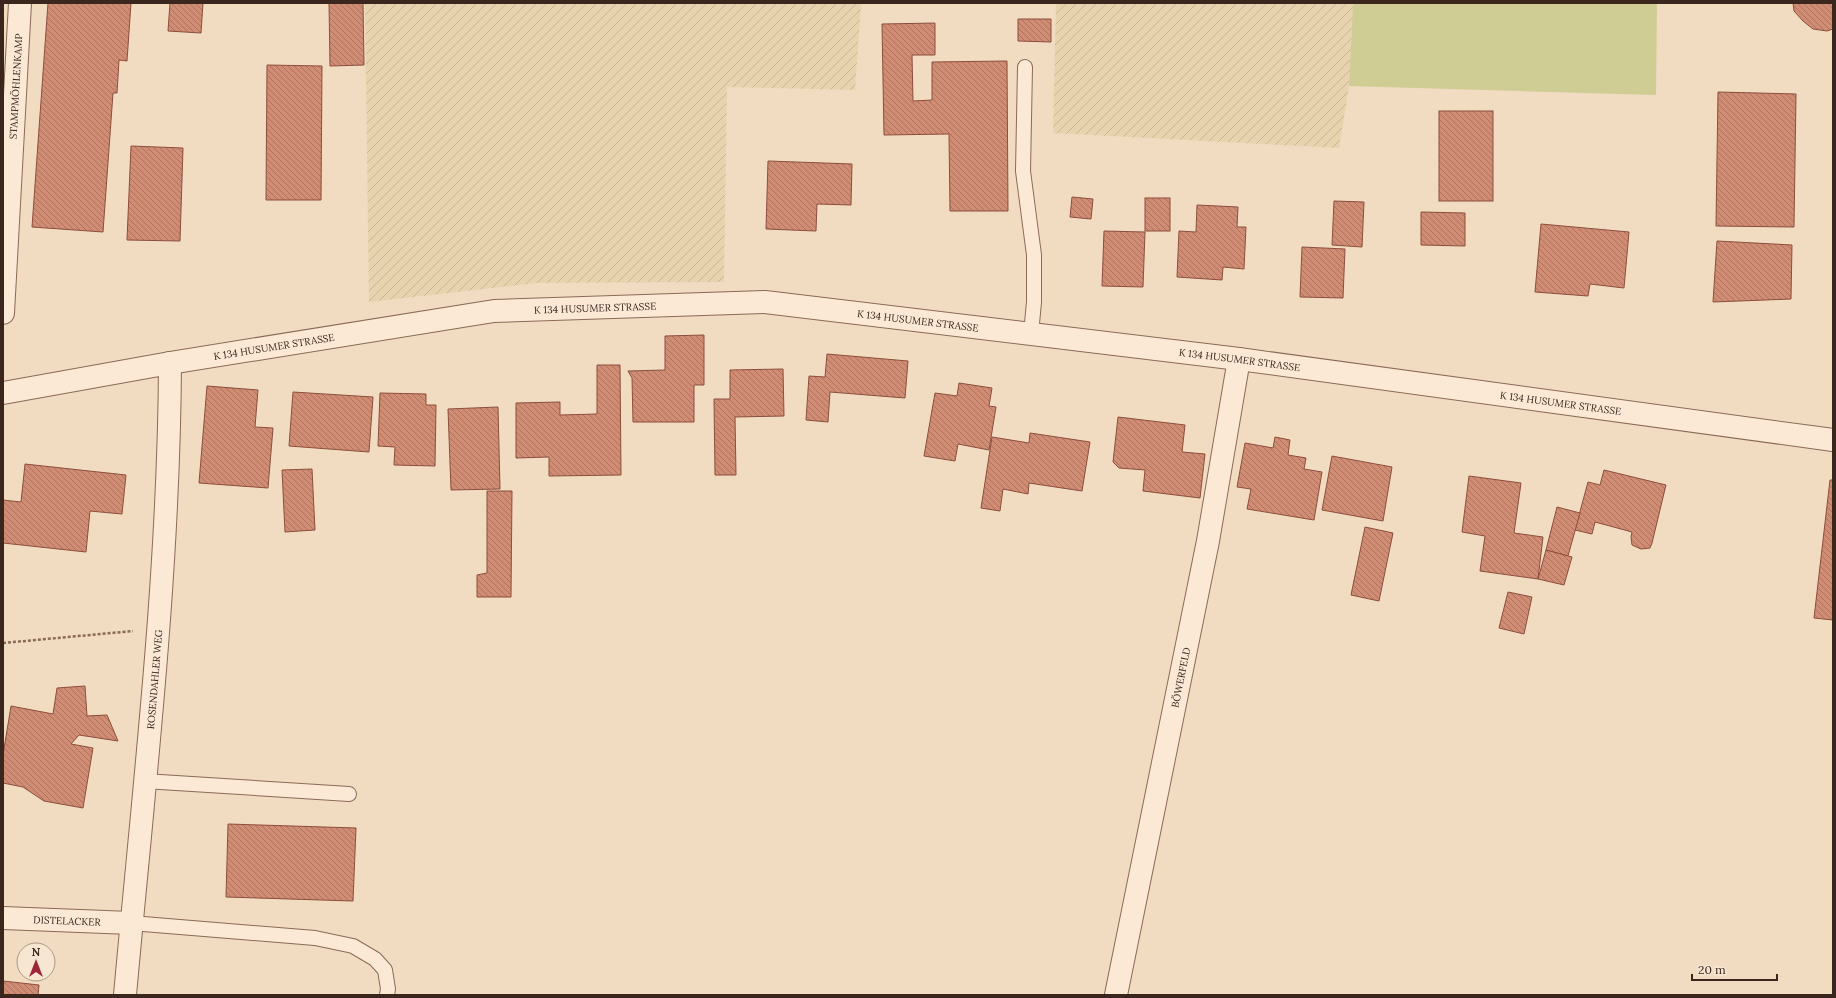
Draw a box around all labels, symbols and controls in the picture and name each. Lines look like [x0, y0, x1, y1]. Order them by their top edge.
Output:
street label: STAMPMÖHLENKAMP [7, 33, 25, 140]
street label: K 134 HUSUMER STRASSE [534, 300, 657, 317]
street label: K 134 HUSUMER STRASSE [856, 307, 979, 335]
street label: K 134 HUSUMER STRASSE [213, 331, 336, 363]
street label: K 134 HUSUMER STRASSE [1178, 346, 1301, 374]
street label: K 134 HUSUMER STRASSE [1499, 389, 1622, 418]
street label: ROSENDAHLER WEG [144, 629, 165, 730]
street label: BÖWERFELD [1168, 646, 1193, 709]
street label: DISTELACKER [33, 913, 102, 929]
north arrow [16, 942, 56, 982]
text: N [32, 945, 41, 959]
scale bar [1692, 956, 1777, 982]
text: 20 m [1698, 962, 1726, 977]

